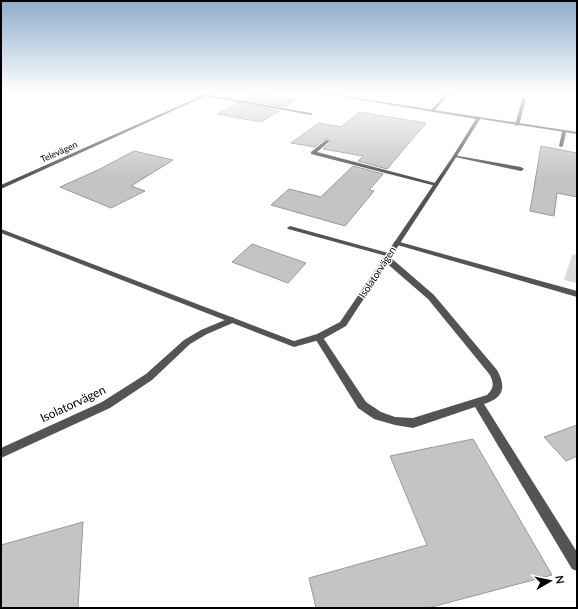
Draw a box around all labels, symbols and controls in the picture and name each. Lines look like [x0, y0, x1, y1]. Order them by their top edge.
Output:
street label: Televägen [39, 139, 79, 165]
street label: Isolatorvägen [356, 244, 398, 300]
street label: Isolatorvägen [38, 382, 108, 425]
north arrow [530, 561, 570, 601]
text: N [553, 574, 567, 585]

